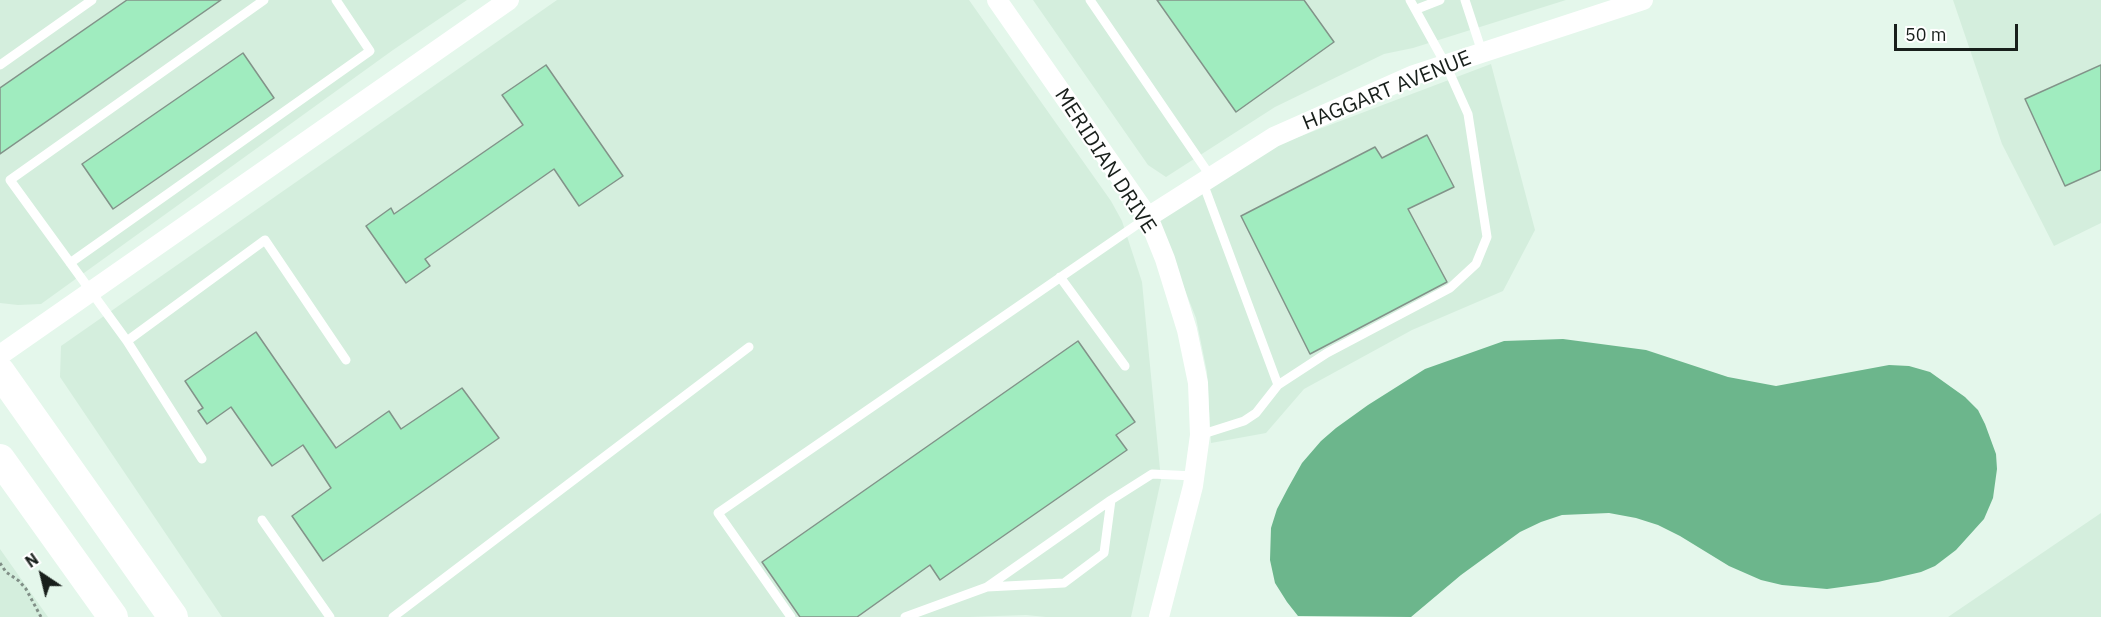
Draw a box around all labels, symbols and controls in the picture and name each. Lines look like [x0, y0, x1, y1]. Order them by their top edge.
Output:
scale bar [1897, 12, 2022, 50]
text: 50 m [1905, 23, 1947, 46]
street label: HAGGART AVENUE [1299, 46, 1475, 136]
street label: MERIDIAN DRIVE [1049, 84, 1161, 238]
north arrow [12, 545, 72, 605]
text: N [21, 549, 42, 572]

